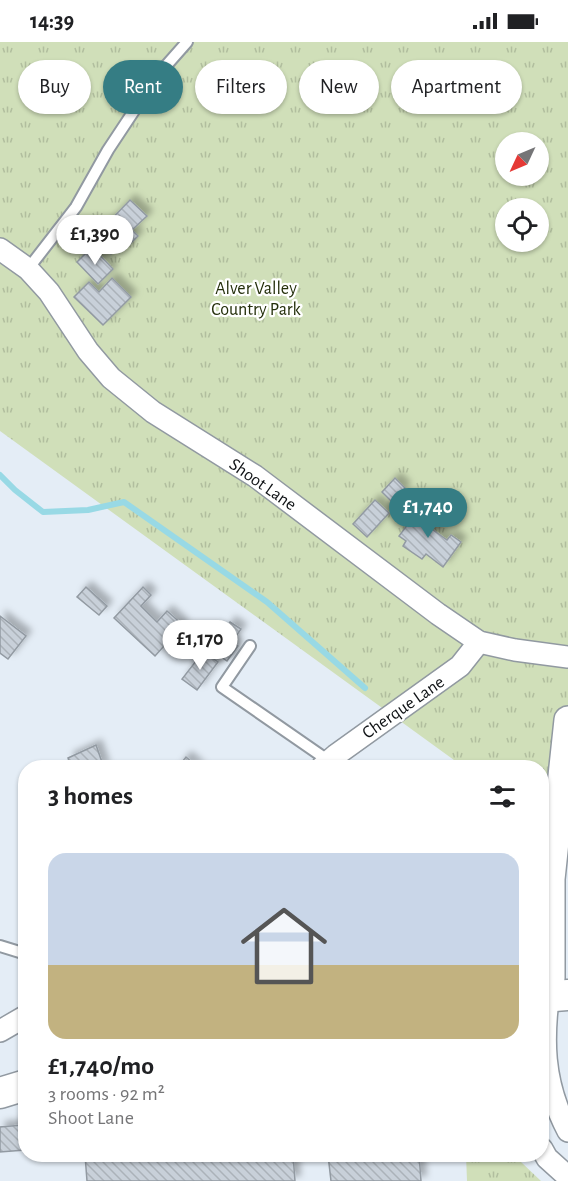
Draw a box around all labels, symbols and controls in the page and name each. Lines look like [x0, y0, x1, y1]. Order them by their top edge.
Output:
text: 14:39 [30, 10, 74, 32]
chip: Buy [18, 60, 91, 114]
chip: Rent [103, 60, 183, 114]
chip: Filters [195, 60, 287, 114]
chip: New [299, 60, 379, 114]
chip: Apartment [391, 60, 522, 114]
north arrow [495, 132, 549, 186]
map controls [495, 132, 549, 252]
button: locate [495, 198, 549, 252]
pin: £1,390 [46, 215, 144, 266]
text: £1,390 [70, 224, 120, 244]
park label: Alver Valley Country Park [211, 280, 302, 319]
street label: Shoot Lane [226, 455, 299, 514]
pin: £1,740 [379, 488, 477, 539]
text: £1,740 [403, 497, 453, 517]
pin: £1,170 [151, 620, 249, 671]
text: £1,170 [177, 629, 223, 649]
street label: Cherque Lane [359, 673, 448, 743]
icon: filters [486, 780, 519, 813]
text: 3 homes [48, 783, 133, 809]
icon: home [230, 892, 338, 1000]
text: £1,740/mo [48, 1053, 154, 1079]
text: 3 rooms · 92 m² [48, 1084, 165, 1104]
text: Shoot Lane [48, 1108, 134, 1128]

